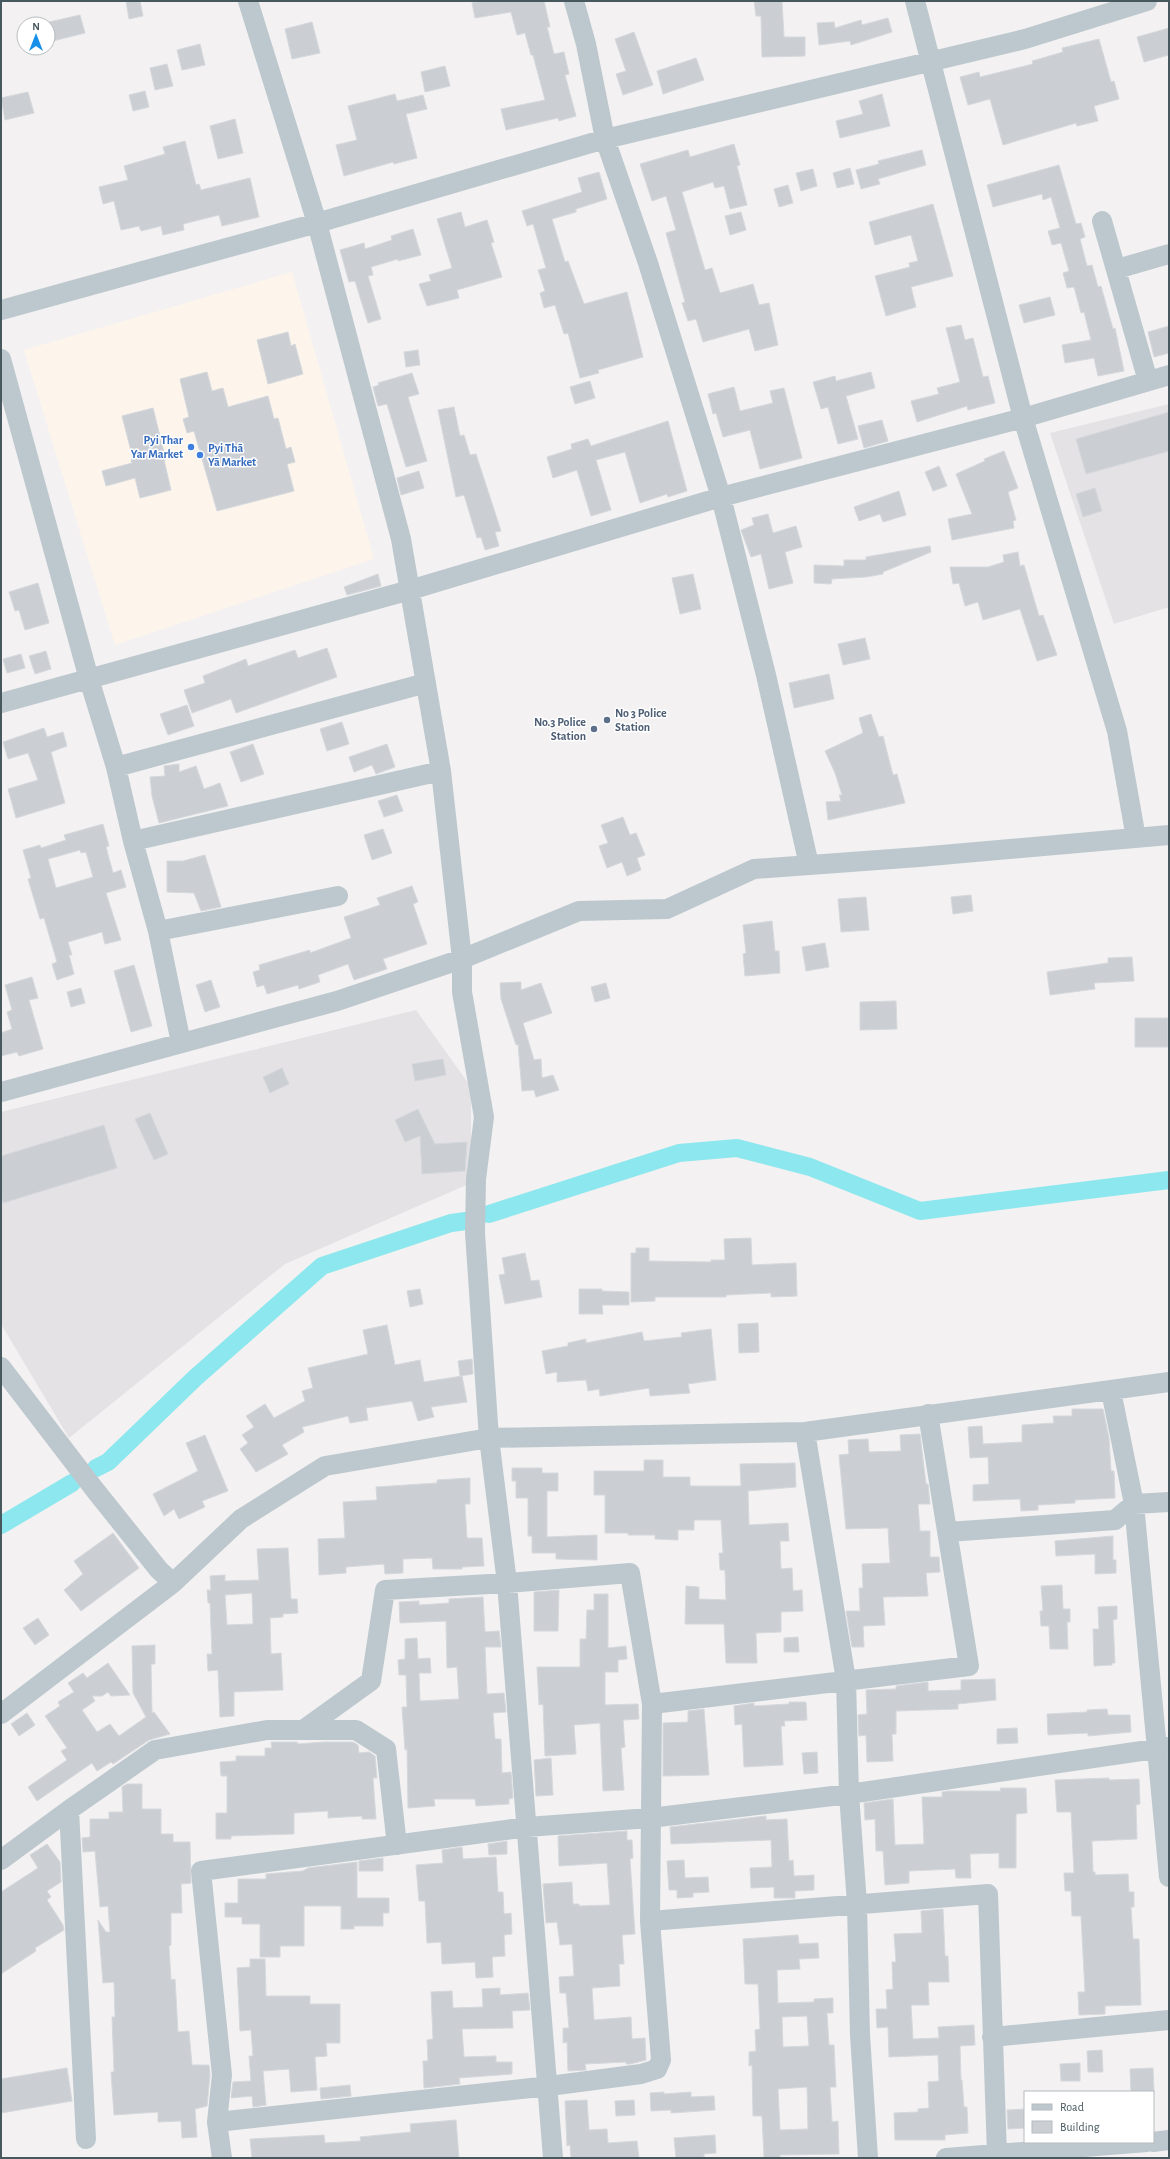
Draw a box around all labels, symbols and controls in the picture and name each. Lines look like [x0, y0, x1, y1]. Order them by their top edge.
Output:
north arrow [16, 16, 56, 56]
text: N [32, 21, 40, 32]
place label: Pyi Thar Yar Market [131, 434, 184, 460]
marker: Pyi Thar Yar Market [186, 442, 196, 452]
place label: Pyi Thā Yā Market [208, 442, 256, 468]
marker: Pyi Thā Yā Market [195, 450, 205, 460]
place label: No 3 Police Station [615, 707, 667, 733]
marker: No 3 Police Station [602, 715, 612, 725]
place label: No.3 Police Station [534, 716, 586, 742]
marker: No.3 Police Station [589, 724, 599, 734]
legend [1024, 2091, 1154, 2143]
text: Road [1060, 2101, 1084, 2113]
text: Building [1060, 2121, 1100, 2133]

